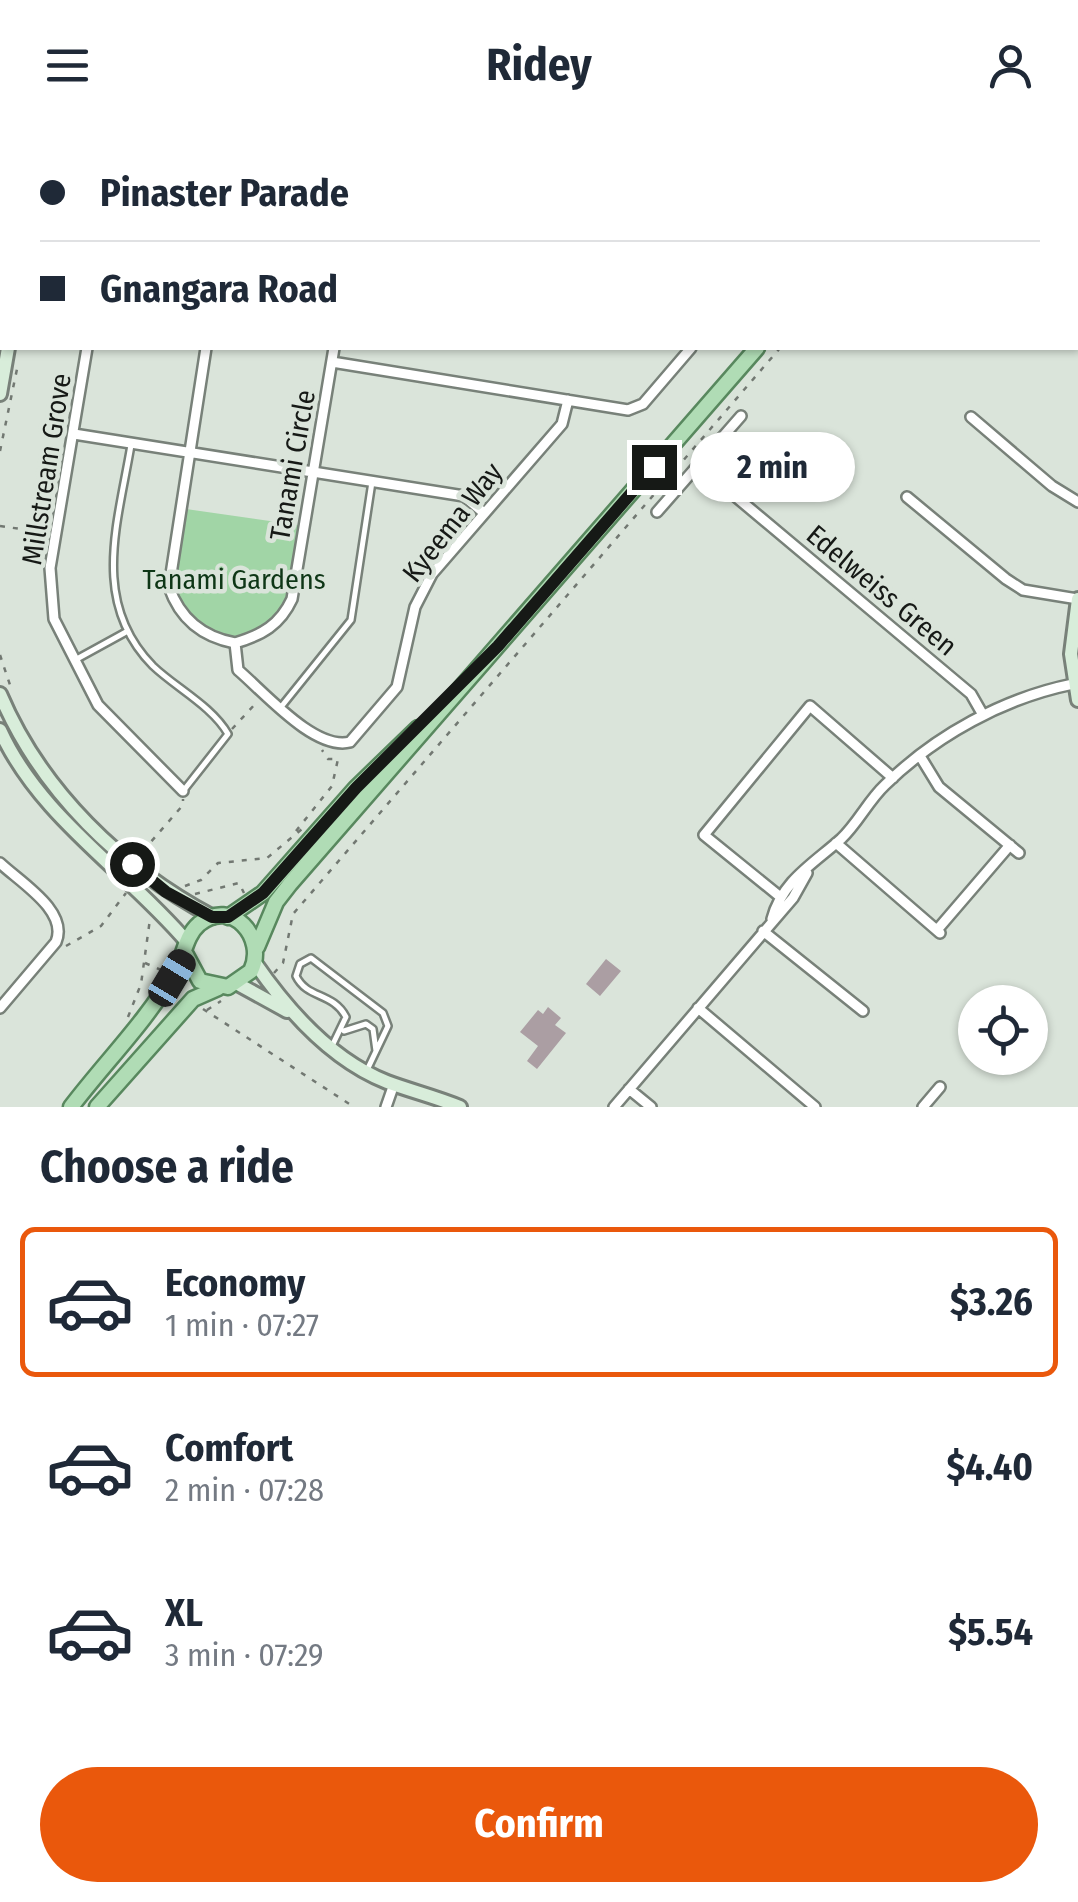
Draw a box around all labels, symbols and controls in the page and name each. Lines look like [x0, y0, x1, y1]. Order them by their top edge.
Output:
icon: menu [40, 38, 95, 93]
text: Ridey [486, 38, 592, 92]
icon: person [983, 38, 1038, 93]
text: Pinaster Parade [100, 170, 349, 216]
text: Gnangara Road [100, 266, 338, 312]
street label: Millstream Grove [15, 371, 78, 567]
street label: Tanami Circle [263, 387, 322, 543]
callout: 2 min [689, 432, 854, 502]
route end [632, 445, 677, 490]
text: 2 min [737, 448, 808, 486]
street label: Kyeema Way [396, 456, 510, 589]
street label: Edelweiss Green [800, 518, 963, 663]
park label: Tanami Gardens [142, 563, 326, 596]
route start [110, 842, 155, 887]
car [144, 945, 200, 1011]
map controls [958, 985, 1048, 1075]
button: locate [958, 985, 1048, 1075]
text: Choose a ride [40, 1140, 294, 1194]
icon: car [45, 1257, 135, 1347]
text: Economy [165, 1260, 305, 1306]
text: $3.26 [950, 1279, 1033, 1325]
text: 1 min · 07:27 [165, 1306, 319, 1344]
icon: car [45, 1422, 135, 1512]
text: Comfort [165, 1425, 293, 1471]
text: $4.40 [946, 1444, 1033, 1490]
text: 2 min · 07:28 [165, 1471, 324, 1509]
icon: car [45, 1587, 135, 1677]
text: XL [165, 1590, 203, 1636]
text: $5.54 [948, 1609, 1033, 1655]
text: 3 min · 07:29 [165, 1636, 324, 1674]
button: Confirm [40, 1767, 1038, 1882]

